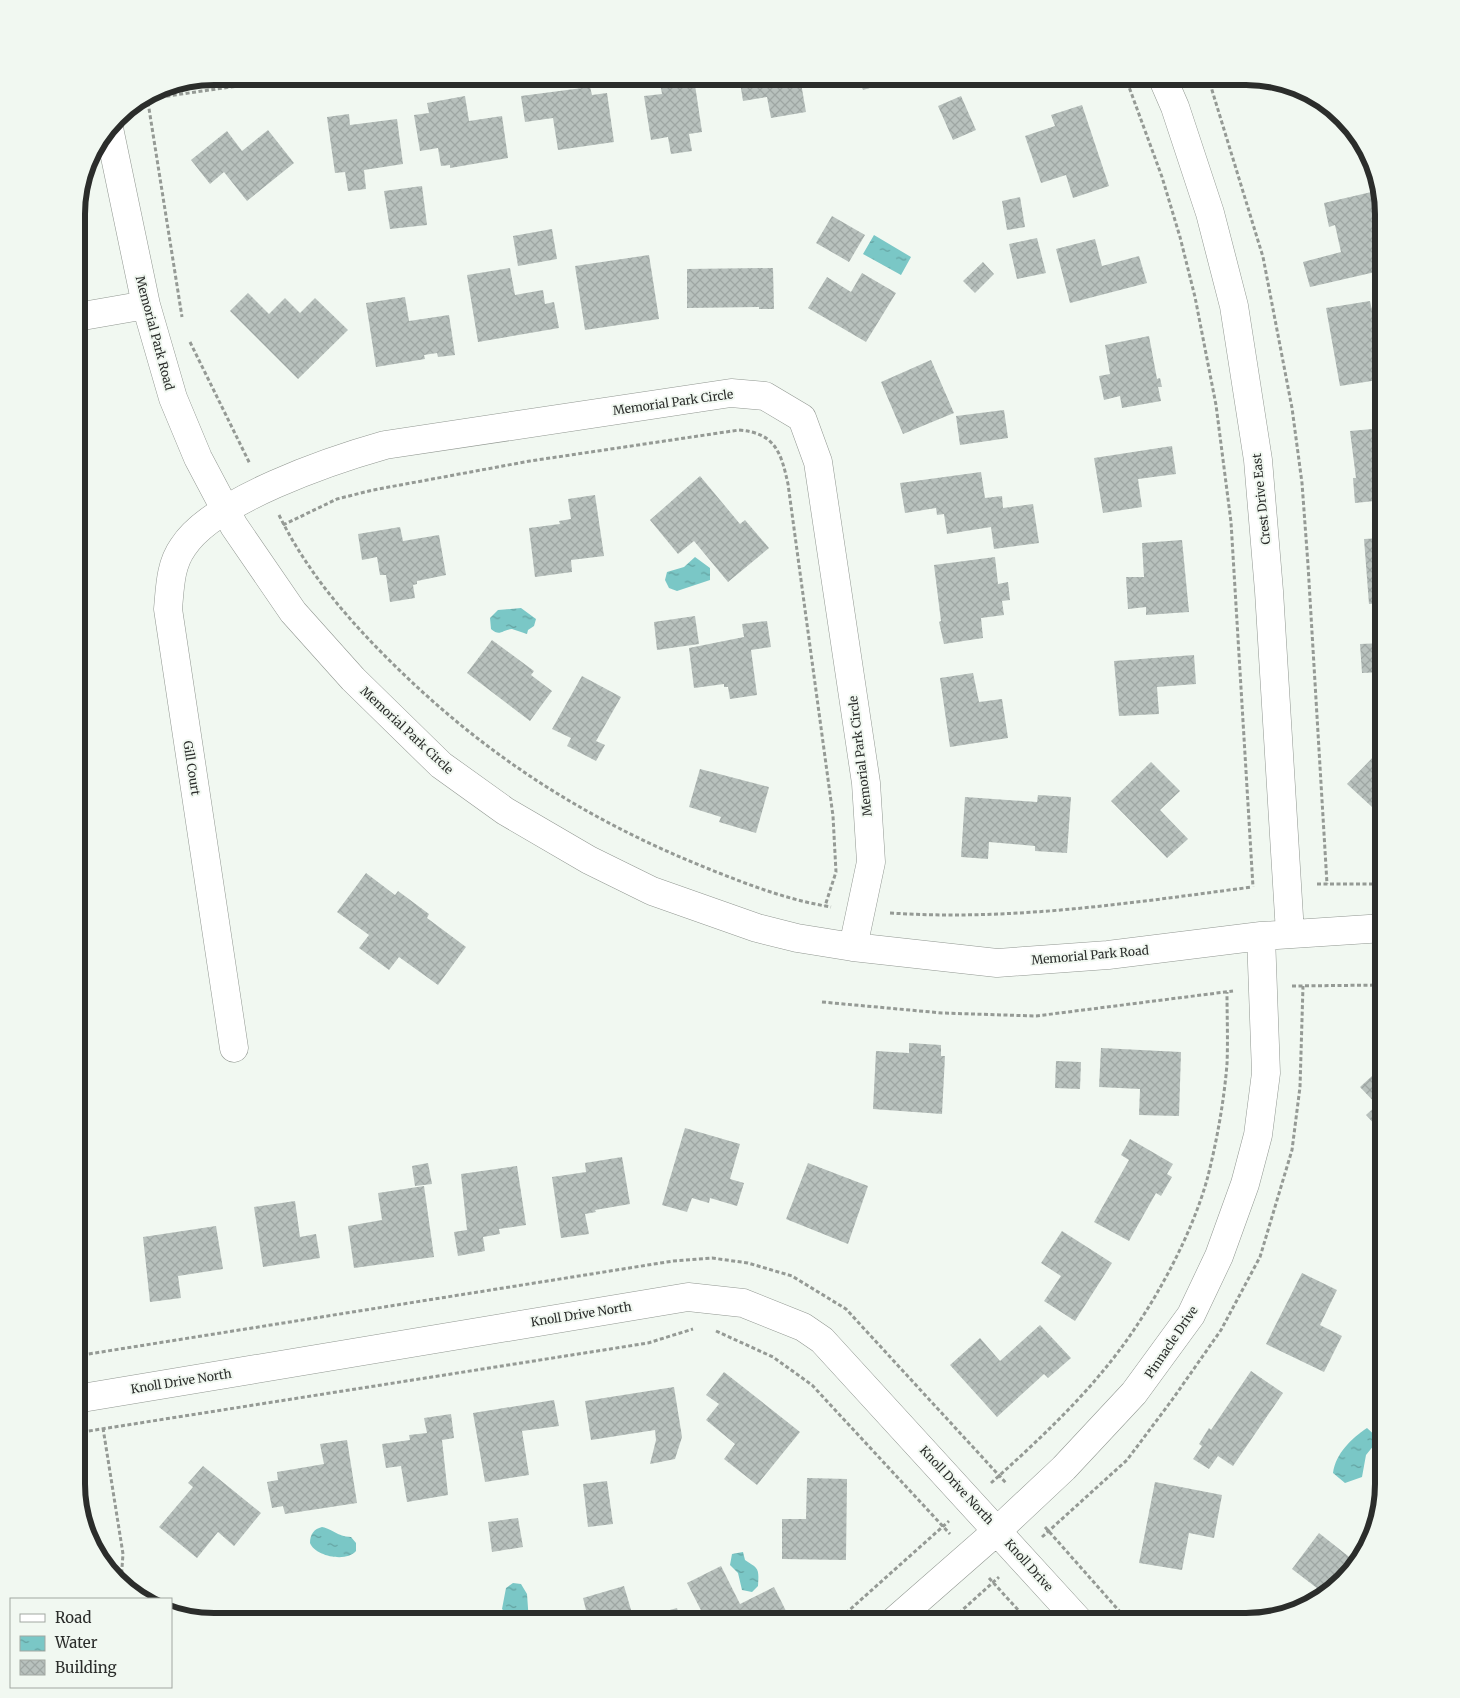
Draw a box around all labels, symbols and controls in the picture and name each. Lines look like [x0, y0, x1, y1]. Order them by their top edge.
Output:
street label: Memorial Park Road [132, 274, 178, 392]
street label: Memorial Park Circle [612, 386, 734, 418]
street label: Crest Drive East [1249, 452, 1273, 545]
street label: Memorial Park Circle [358, 683, 456, 777]
street label: Memorial Park Circle [845, 695, 875, 817]
street label: Gill Court [180, 740, 204, 797]
street label: Memorial Park Road [1031, 942, 1149, 968]
street label: Knoll Drive North [530, 1299, 633, 1329]
street label: Pinnacle Drive [1141, 1303, 1201, 1381]
street label: Knoll Drive North [130, 1366, 233, 1396]
street label: Knoll Drive North [917, 1443, 997, 1527]
street label: Knoll Drive [1002, 1536, 1056, 1594]
legend [10, 1598, 172, 1688]
text: Road [55, 1608, 91, 1627]
text: Water [54, 1633, 98, 1652]
text: Building [55, 1658, 117, 1677]

